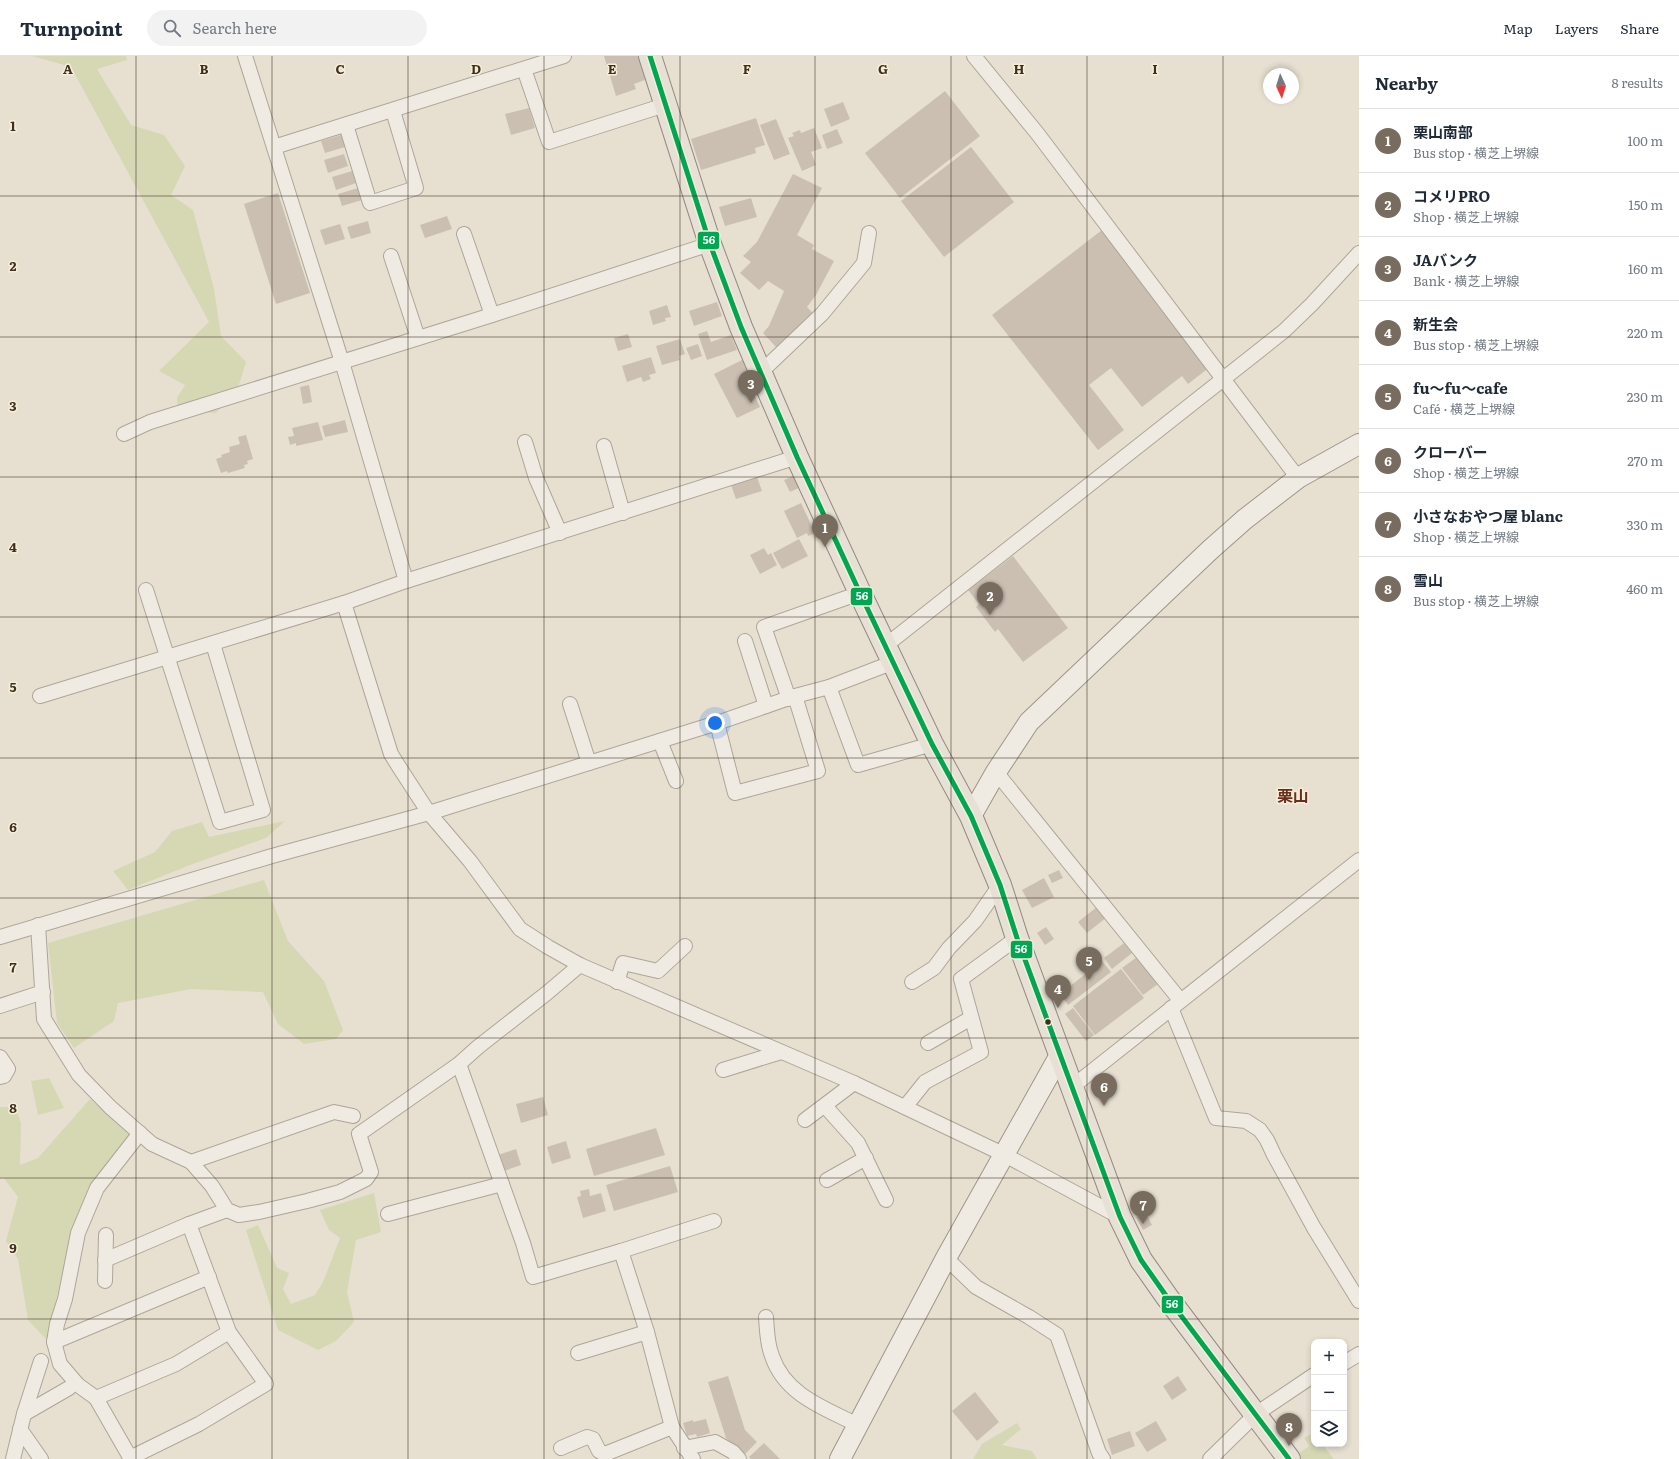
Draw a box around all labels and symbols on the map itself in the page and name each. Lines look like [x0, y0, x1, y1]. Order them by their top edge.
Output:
text: A [63, 59, 73, 78]
text: B [200, 59, 209, 78]
text: C [335, 59, 345, 78]
text: D [471, 59, 481, 78]
text: E [608, 59, 617, 78]
text: F [743, 59, 751, 78]
text: G [878, 59, 888, 78]
text: H [1014, 59, 1025, 78]
text: I [1152, 59, 1158, 78]
north arrow [1263, 68, 1299, 104]
text: 1 [10, 116, 16, 135]
line badge: 56 [697, 231, 720, 250]
text: 56 [703, 231, 716, 247]
text: 2 [10, 256, 17, 275]
pin: 3 [738, 370, 764, 403]
text: 3 [9, 396, 17, 415]
pin: 1 [812, 514, 838, 547]
text: 4 [9, 537, 17, 556]
pin: 2 [977, 582, 1003, 615]
line badge: 56 [850, 587, 873, 606]
text: 56 [856, 587, 869, 603]
text: 5 [9, 677, 17, 696]
your location [705, 713, 725, 733]
district label: 栗山 [1277, 783, 1309, 807]
text: 6 [9, 817, 17, 836]
line badge: 56 [1010, 940, 1033, 959]
text: 56 [1015, 940, 1028, 956]
pin: 5 [1076, 947, 1102, 980]
text: 7 [9, 957, 17, 976]
pin: 4 [1045, 975, 1071, 1008]
unlabelled marker [1043, 1017, 1053, 1027]
pin: 6 [1091, 1073, 1117, 1106]
text: 8 [9, 1098, 17, 1117]
pin: 7 [1130, 1191, 1156, 1224]
text: 9 [9, 1238, 17, 1257]
line badge: 56 [1161, 1295, 1184, 1314]
text: 56 [1166, 1295, 1179, 1311]
pin: 8 [1276, 1413, 1302, 1446]

